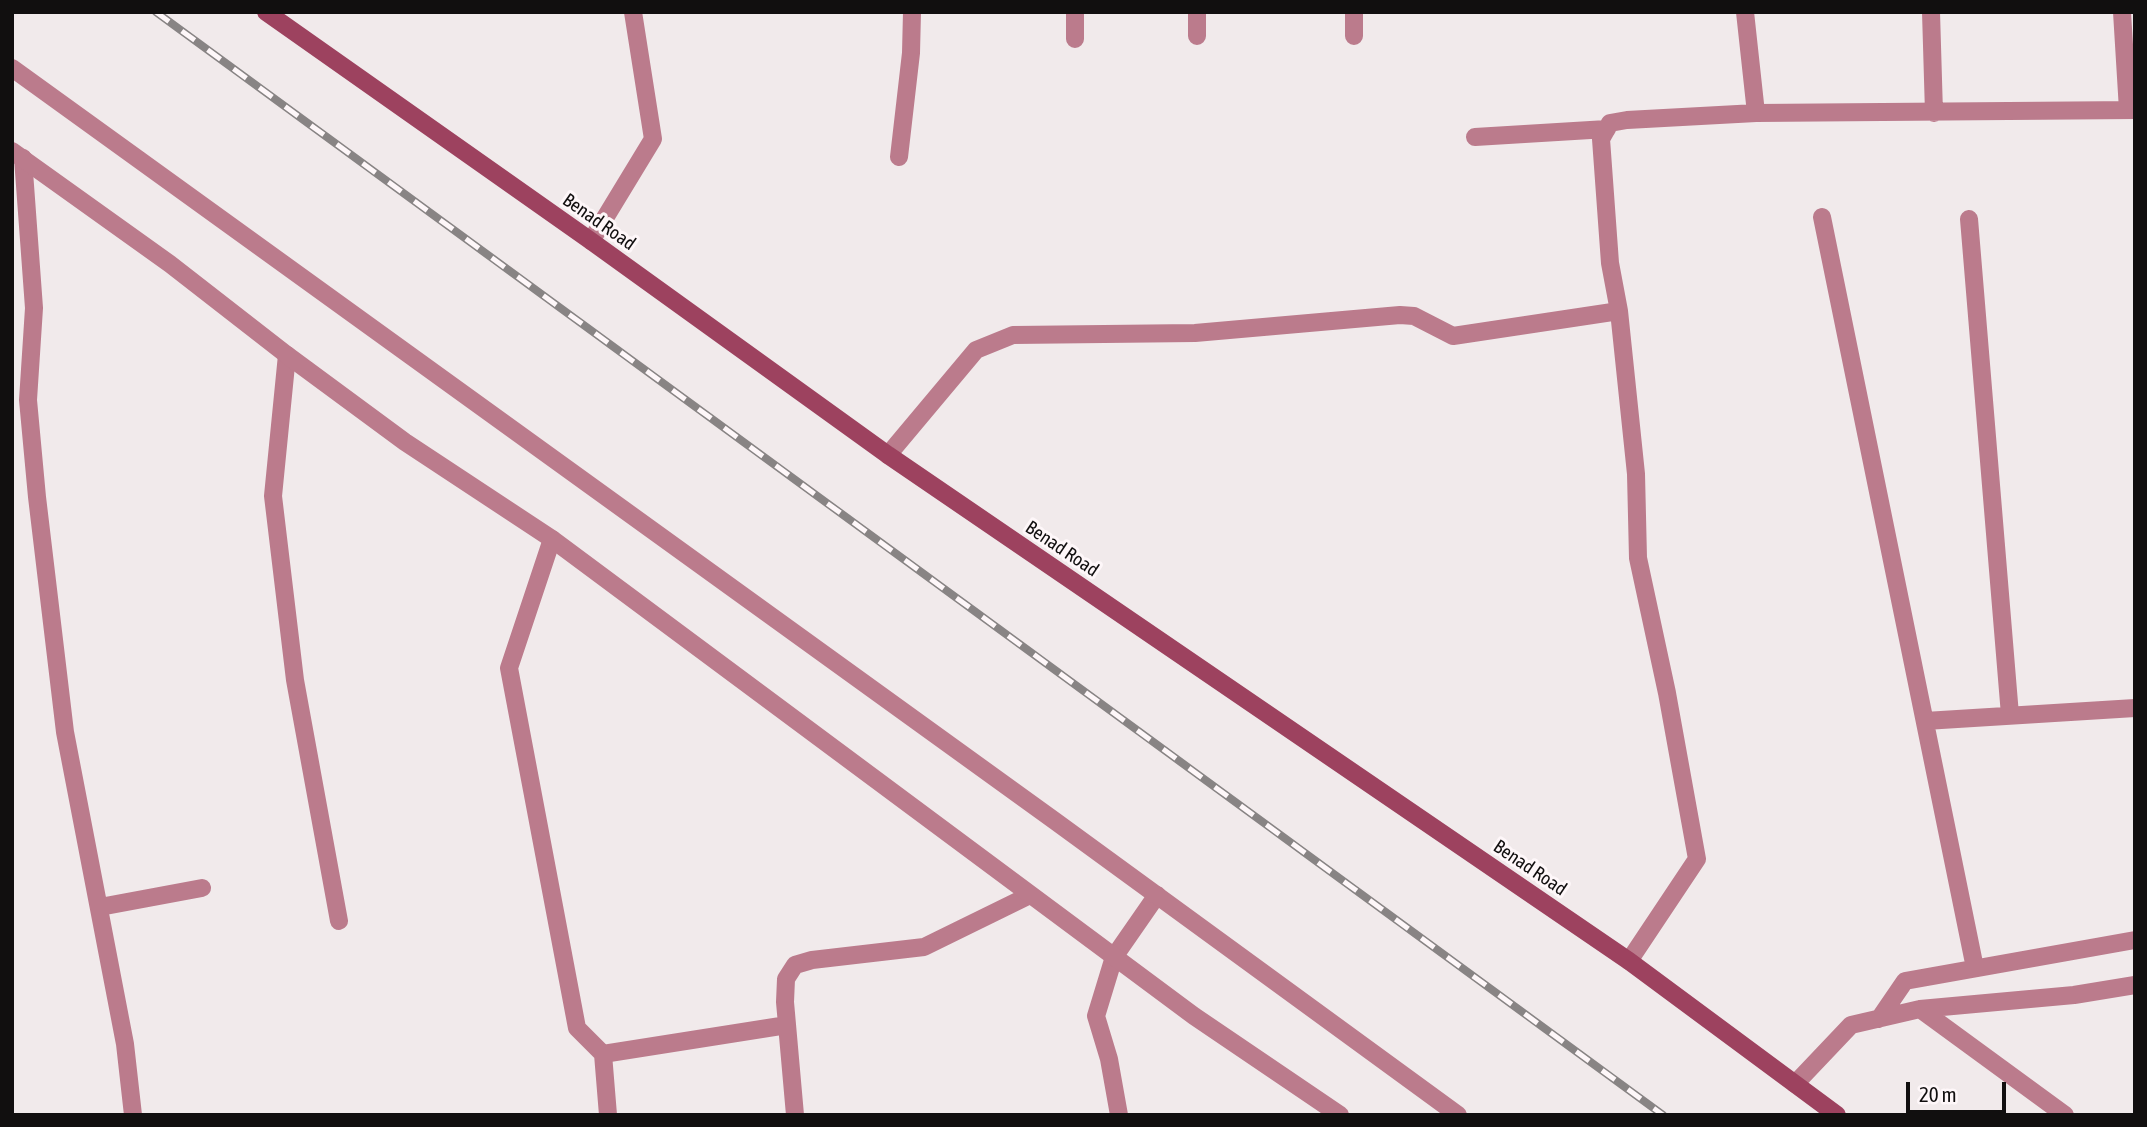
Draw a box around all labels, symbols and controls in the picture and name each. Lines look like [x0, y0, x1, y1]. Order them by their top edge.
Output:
street label: Benad Road [558, 189, 640, 255]
street label: Benad Road [1021, 516, 1103, 582]
street label: Benad Road [1489, 835, 1571, 901]
scale bar [1909, 1068, 2009, 1112]
text: 20 m [1919, 1082, 1957, 1106]

